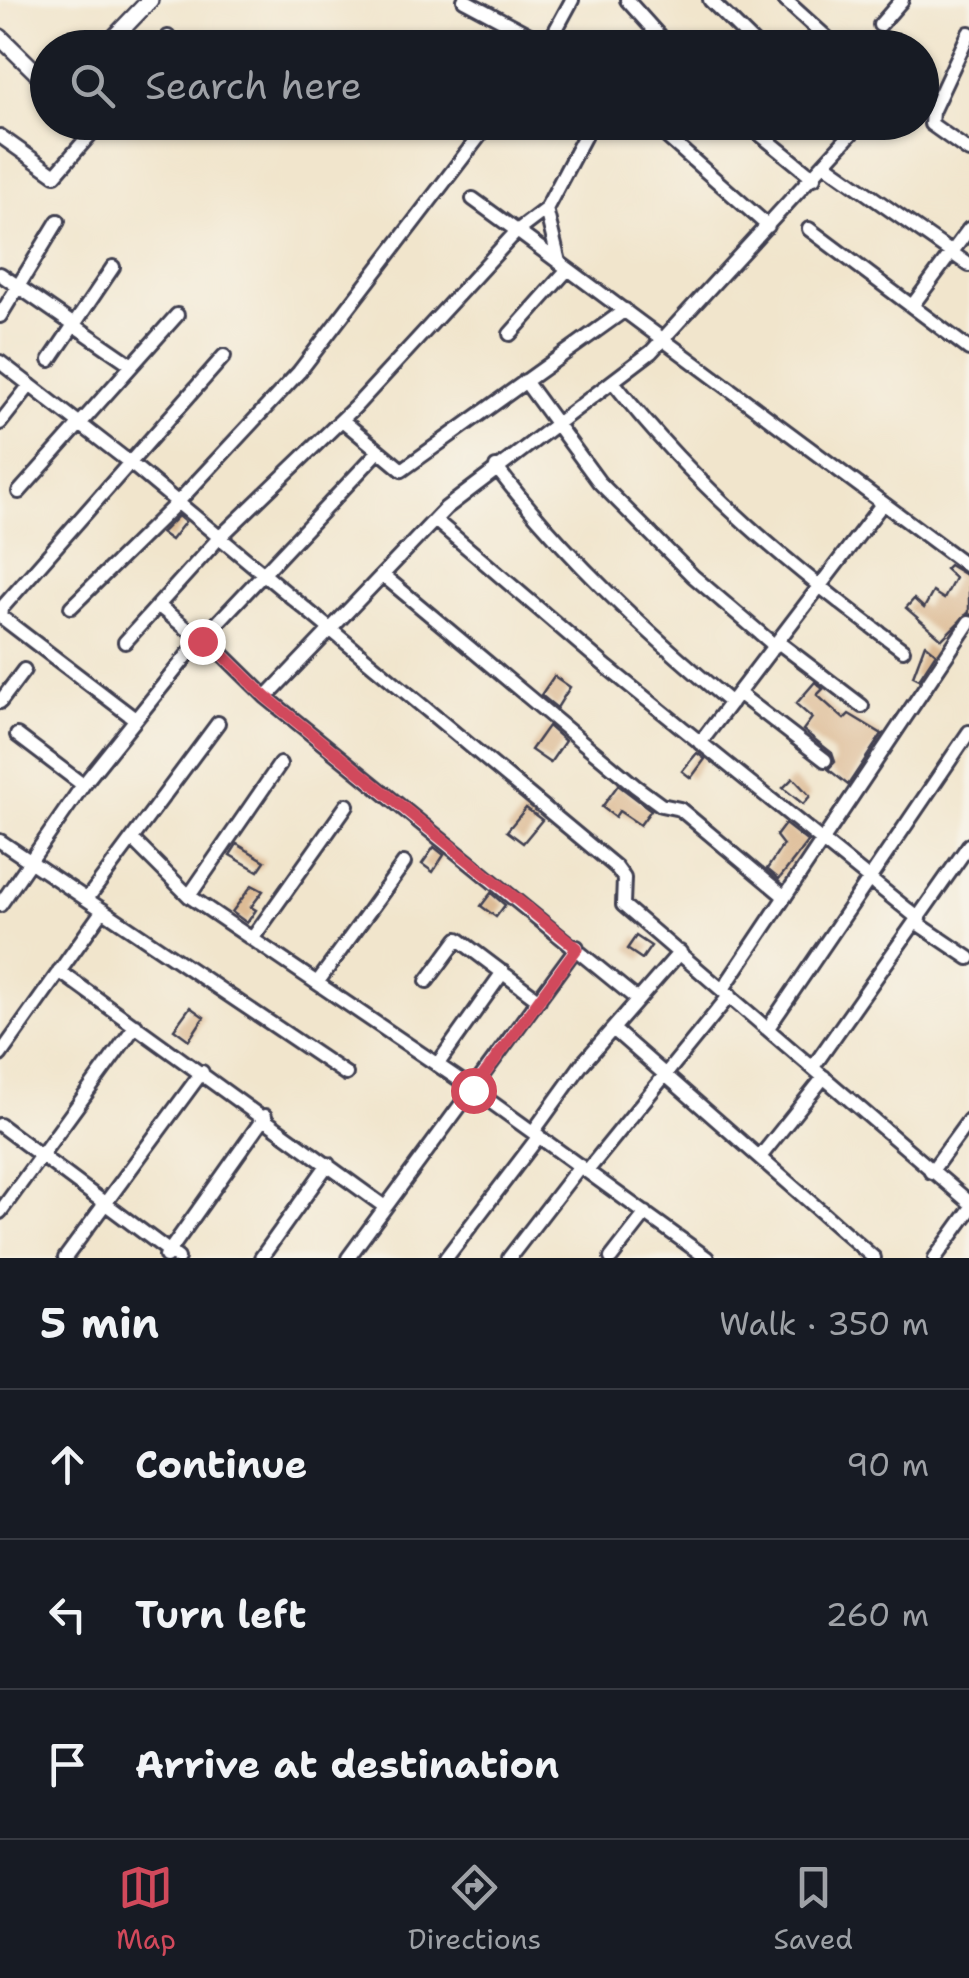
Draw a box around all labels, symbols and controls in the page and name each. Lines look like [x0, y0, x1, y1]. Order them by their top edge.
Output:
search box [30, 30, 939, 140]
icon: search [65, 58, 120, 113]
text: Search here [145, 60, 362, 111]
route end [180, 619, 226, 665]
route start [451, 1068, 497, 1114]
text: 5 min [40, 1295, 159, 1351]
text: Walk · 350 m [719, 1302, 929, 1345]
icon: ahead [40, 1437, 95, 1492]
text: Continue [135, 1439, 307, 1490]
text: 90 m [846, 1443, 929, 1486]
icon: left [40, 1587, 95, 1642]
text: Turn left [135, 1589, 307, 1640]
text: 260 m [826, 1593, 929, 1636]
icon: arrive [40, 1737, 95, 1792]
text: Arrive at destination [135, 1739, 559, 1790]
tab: Map [116, 1860, 176, 1958]
tab: Directions [408, 1860, 541, 1958]
tab: Saved [773, 1860, 853, 1958]

